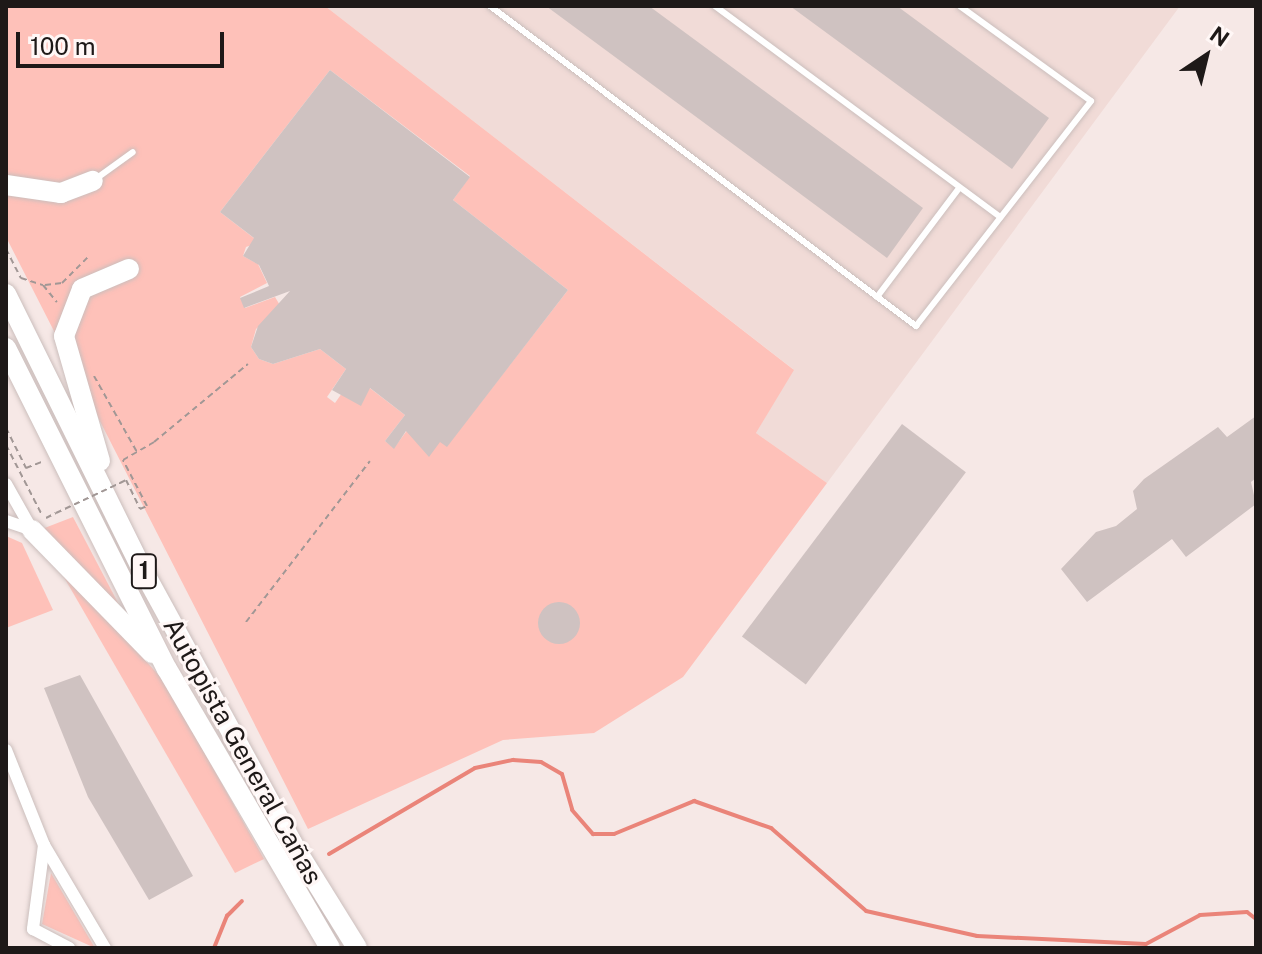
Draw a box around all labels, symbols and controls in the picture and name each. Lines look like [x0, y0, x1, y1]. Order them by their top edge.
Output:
scale bar [20, 16, 228, 66]
north arrow [1166, 16, 1246, 96]
text: N [1205, 21, 1234, 52]
text: 100 m [30, 32, 96, 60]
road number: 1 [130, 551, 158, 591]
street label: Autopista General Cañas [157, 612, 329, 890]

